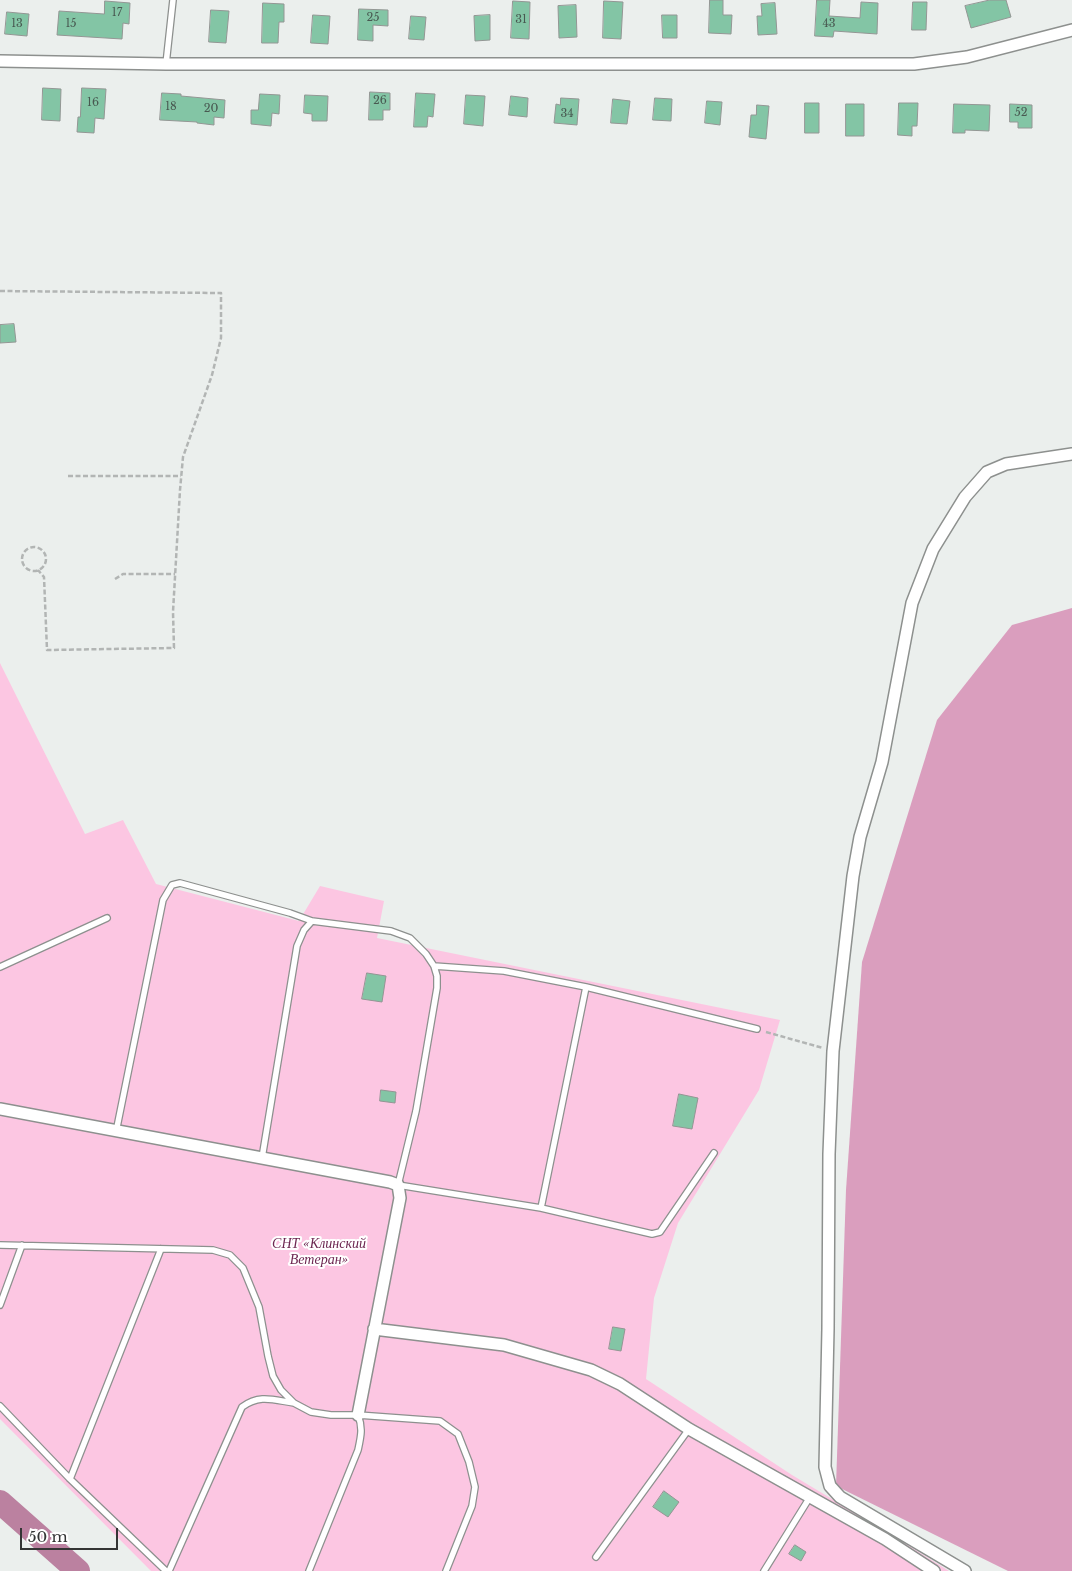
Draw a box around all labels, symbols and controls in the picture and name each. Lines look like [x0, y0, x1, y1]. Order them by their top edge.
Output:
house number: 17 [112, 6, 122, 20]
house number: 25 [366, 11, 380, 25]
house number: 31 [515, 13, 527, 27]
house number: 13 [11, 17, 23, 31]
house number: 15 [65, 17, 77, 31]
house number: 43 [822, 17, 836, 31]
house number: 26 [373, 94, 387, 108]
house number: 16 [87, 96, 99, 110]
house number: 18 [165, 100, 177, 114]
house number: 20 [204, 102, 218, 116]
house number: 52 [1014, 106, 1028, 120]
house number: 34 [560, 107, 574, 121]
park label: СНТ «Клинский Ветеран» [272, 1236, 366, 1268]
scale bar [22, 1518, 120, 1550]
text: 50 m [28, 1527, 68, 1546]

